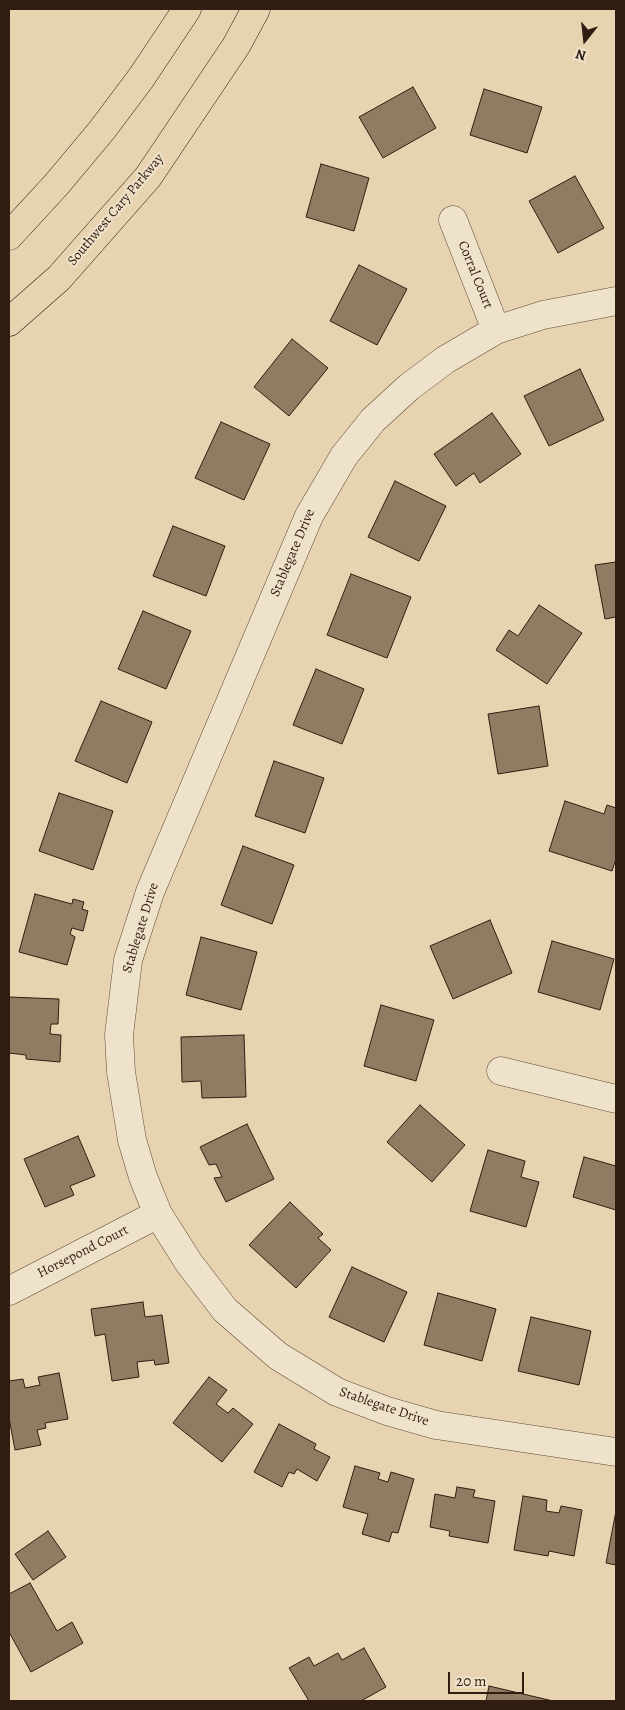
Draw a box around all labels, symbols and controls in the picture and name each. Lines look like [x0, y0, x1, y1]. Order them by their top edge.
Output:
north arrow [560, 15, 610, 65]
text: N [573, 44, 588, 65]
street label: Southwest Cary Parkway [64, 151, 168, 269]
street label: Corral Court [454, 239, 496, 311]
street label: Stablegate Drive [267, 507, 319, 599]
street label: Stablegate Drive [119, 881, 163, 975]
street label: Horsepond Court [35, 1222, 131, 1282]
street label: Stablegate Drive [337, 1384, 431, 1430]
scale bar [450, 1662, 526, 1694]
text: 20 m [456, 1671, 487, 1691]

